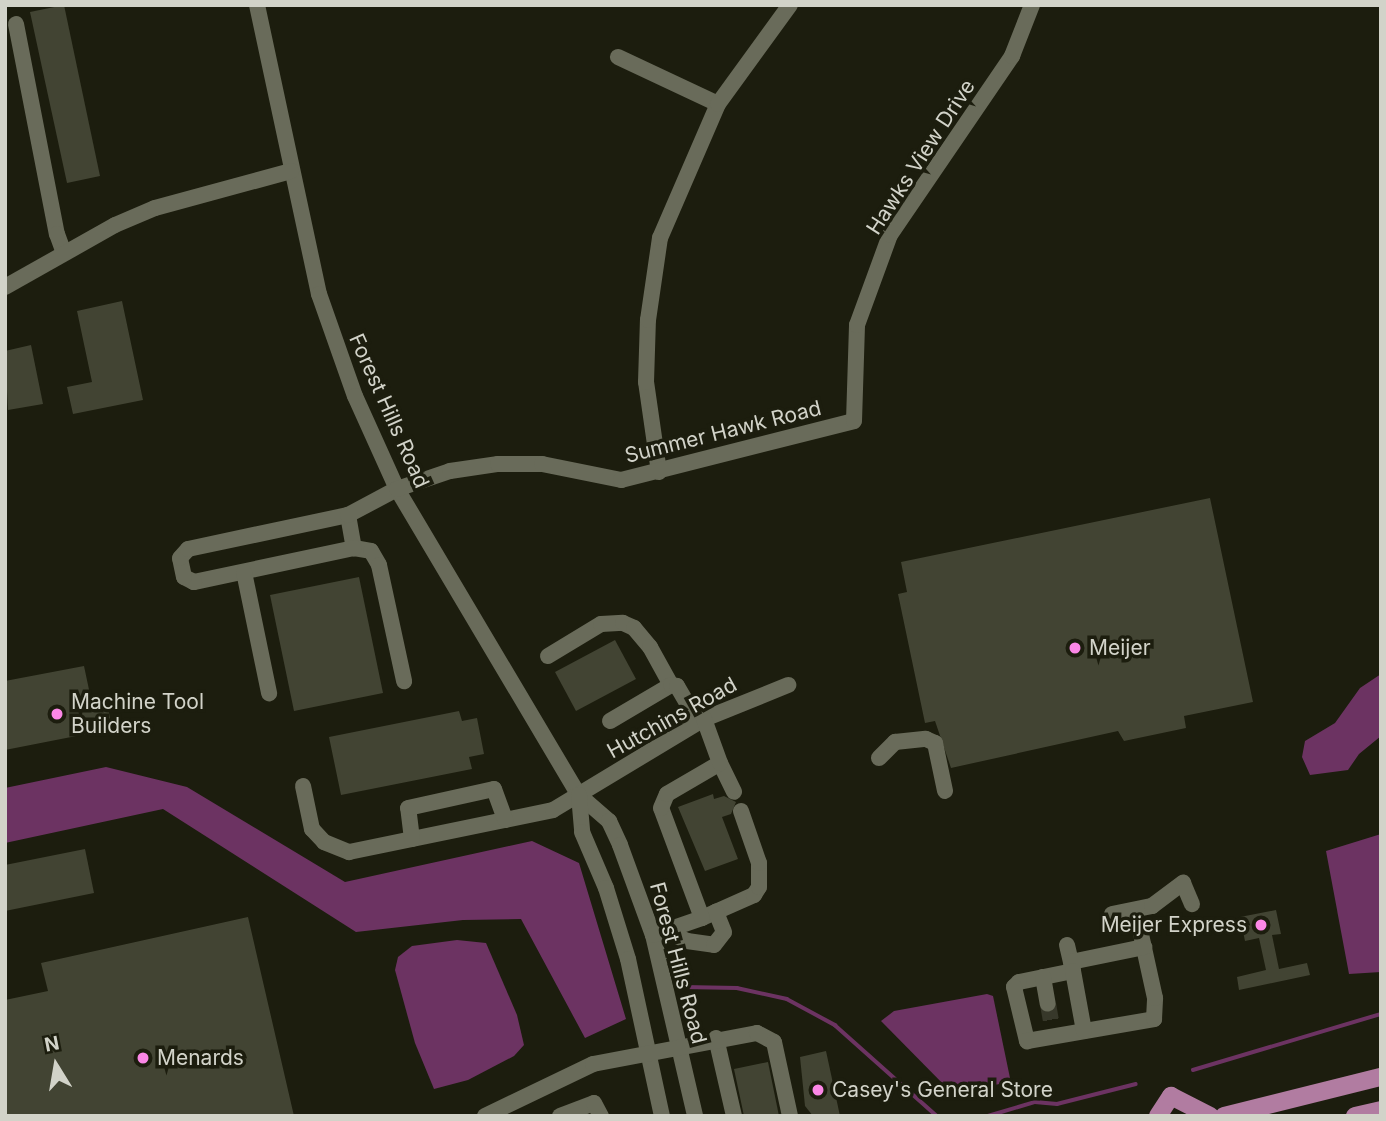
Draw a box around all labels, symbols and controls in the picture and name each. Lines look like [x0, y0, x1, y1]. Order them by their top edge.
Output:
street label: Hawks View Drive [861, 75, 981, 239]
street label: Forest Hills Road [344, 330, 434, 492]
street label: Summer Hawk Road [622, 395, 824, 469]
place label: Meijer [1089, 635, 1151, 661]
marker: Meijer [1067, 640, 1083, 656]
street label: Hutchins Road [603, 672, 741, 764]
place label: Machine Tool Builders [71, 689, 204, 739]
marker: Machine Tool Builders [49, 706, 65, 722]
street label: Forest Hills Road [644, 879, 712, 1047]
place label: Meijer Express [1101, 912, 1247, 938]
marker: Meijer Express [1253, 917, 1269, 933]
north arrow [21, 1030, 91, 1100]
text: N [43, 1031, 61, 1057]
place label: Menards [157, 1045, 244, 1071]
marker: Menards [135, 1050, 151, 1066]
place label: Casey's General Store [832, 1077, 1053, 1103]
marker: Casey's General Store [810, 1082, 826, 1098]

